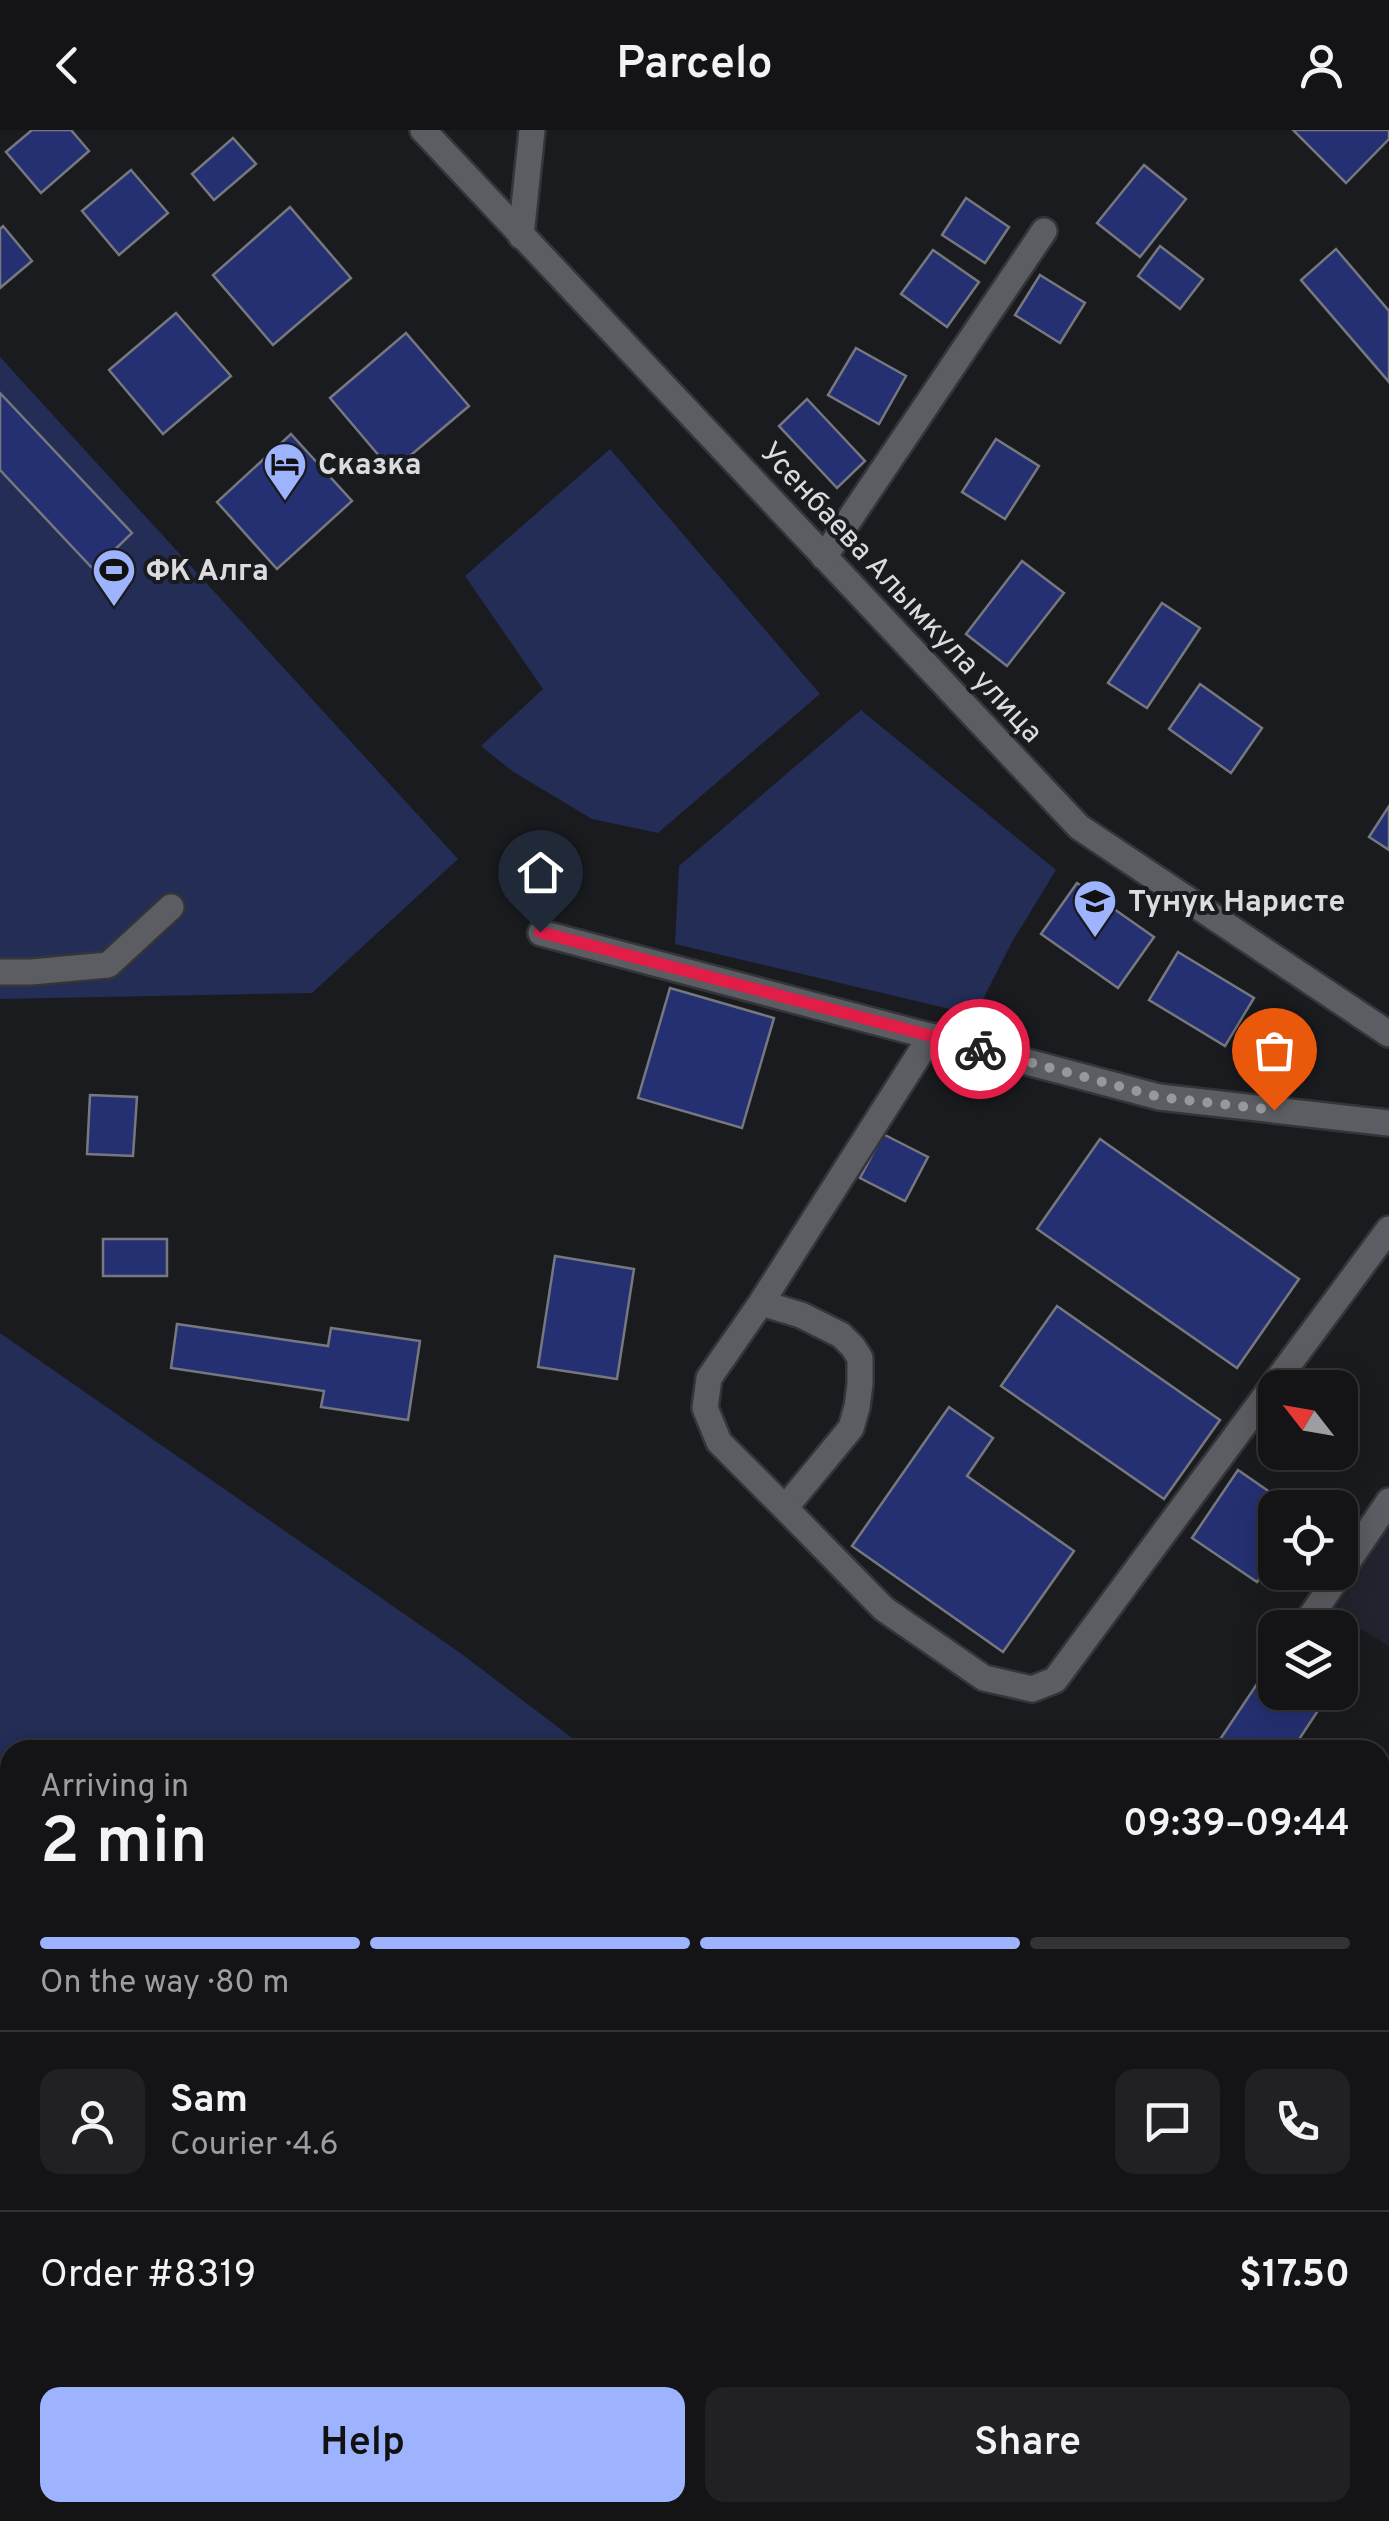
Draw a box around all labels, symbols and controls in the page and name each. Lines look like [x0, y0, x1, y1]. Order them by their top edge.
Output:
text: Parcelo [616, 37, 773, 94]
icon: back [40, 38, 95, 93]
icon: person [1294, 38, 1349, 93]
street label: Усенбаева Алымкула улица [751, 436, 1049, 752]
hotel icon: Сказка [262, 441, 308, 502]
place label: Сказка [318, 448, 422, 485]
sports icon: ФК Алга [91, 547, 137, 608]
place label: ФК Алга [146, 554, 269, 591]
pin [498, 830, 583, 933]
icon: home [513, 845, 568, 900]
school or university icon: Тунук Наристе [1072, 878, 1118, 939]
place label: Тунук Наристе [1128, 885, 1345, 922]
courier [930, 999, 1030, 1099]
pin [1232, 1008, 1317, 1111]
icon: bike [953, 1022, 1008, 1077]
icon: bag [1247, 1023, 1302, 1078]
north arrow [1258, 1370, 1358, 1470]
map controls [1258, 1370, 1358, 1710]
button: locate [1258, 1490, 1358, 1590]
button: layers [1258, 1610, 1358, 1710]
text: Arriving in [40, 1768, 189, 1808]
text: 09:39–09:44 [1123, 1801, 1350, 1850]
text: 2 min [40, 1804, 208, 1886]
text: On the way · 80 m [40, 1964, 289, 2004]
button: person [40, 2069, 145, 2174]
button: chat [1115, 2069, 1220, 2174]
button: phone [1245, 2069, 1350, 2174]
text: Sam [170, 2077, 248, 2126]
text: Courier · 4.6 [170, 2126, 339, 2166]
text: Order #8319 [40, 2252, 256, 2301]
text: $17.50 [1239, 2252, 1350, 2301]
button: Help [40, 2387, 685, 2502]
button: Share [705, 2387, 1350, 2502]

